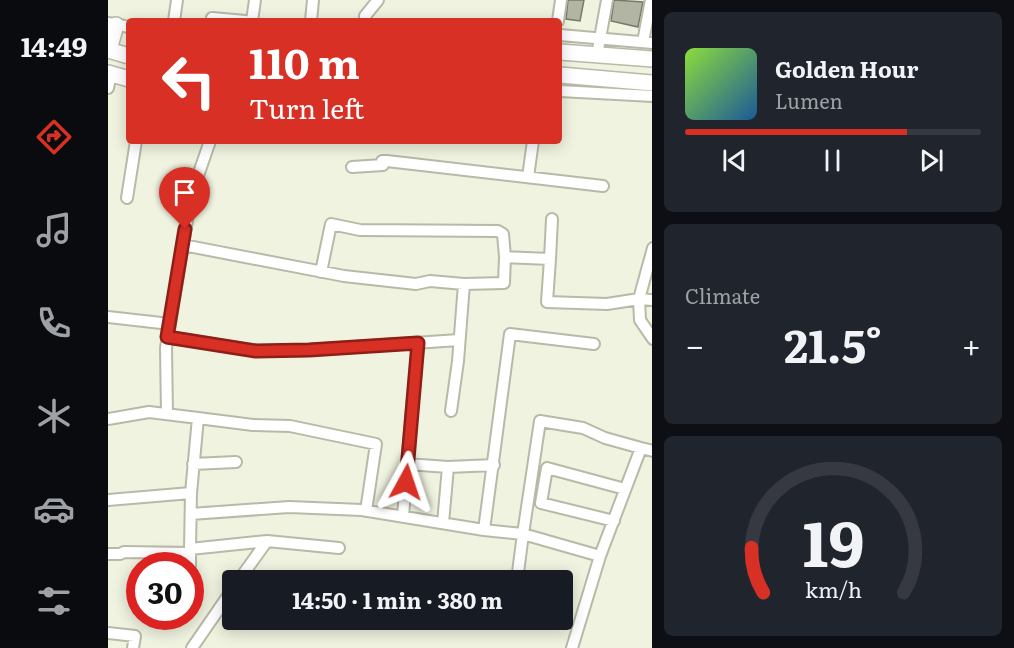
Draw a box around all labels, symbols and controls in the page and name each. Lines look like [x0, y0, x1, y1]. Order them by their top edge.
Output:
text: 14:49 [21, 25, 87, 65]
text: 110 m [249, 30, 360, 92]
icon: left [150, 42, 228, 120]
text: Golden Hour [775, 52, 918, 85]
text: Lumen [775, 85, 843, 115]
text: Turn left [249, 87, 364, 127]
icon: directions [33, 116, 75, 158]
icon: previous [718, 144, 751, 177]
icon: pause [816, 144, 849, 177]
icon: next [915, 144, 948, 177]
pin [159, 167, 210, 229]
icon: arrive [168, 176, 201, 209]
icon: music [33, 209, 75, 251]
text: Climate [685, 280, 760, 310]
icon: phone [33, 302, 75, 344]
text: 21.5° [784, 310, 882, 377]
text: − [685, 319, 704, 368]
text: + [962, 319, 981, 368]
icon: climate [33, 395, 75, 437]
position arrow [374, 450, 438, 514]
icon: car [33, 488, 75, 530]
text: 19 [802, 494, 864, 586]
speed limit sign: 30 [126, 552, 204, 630]
text: km/h [804, 573, 862, 605]
icon: filters [33, 580, 75, 622]
text: 14:50 · 1 min · 380 m [292, 583, 503, 616]

